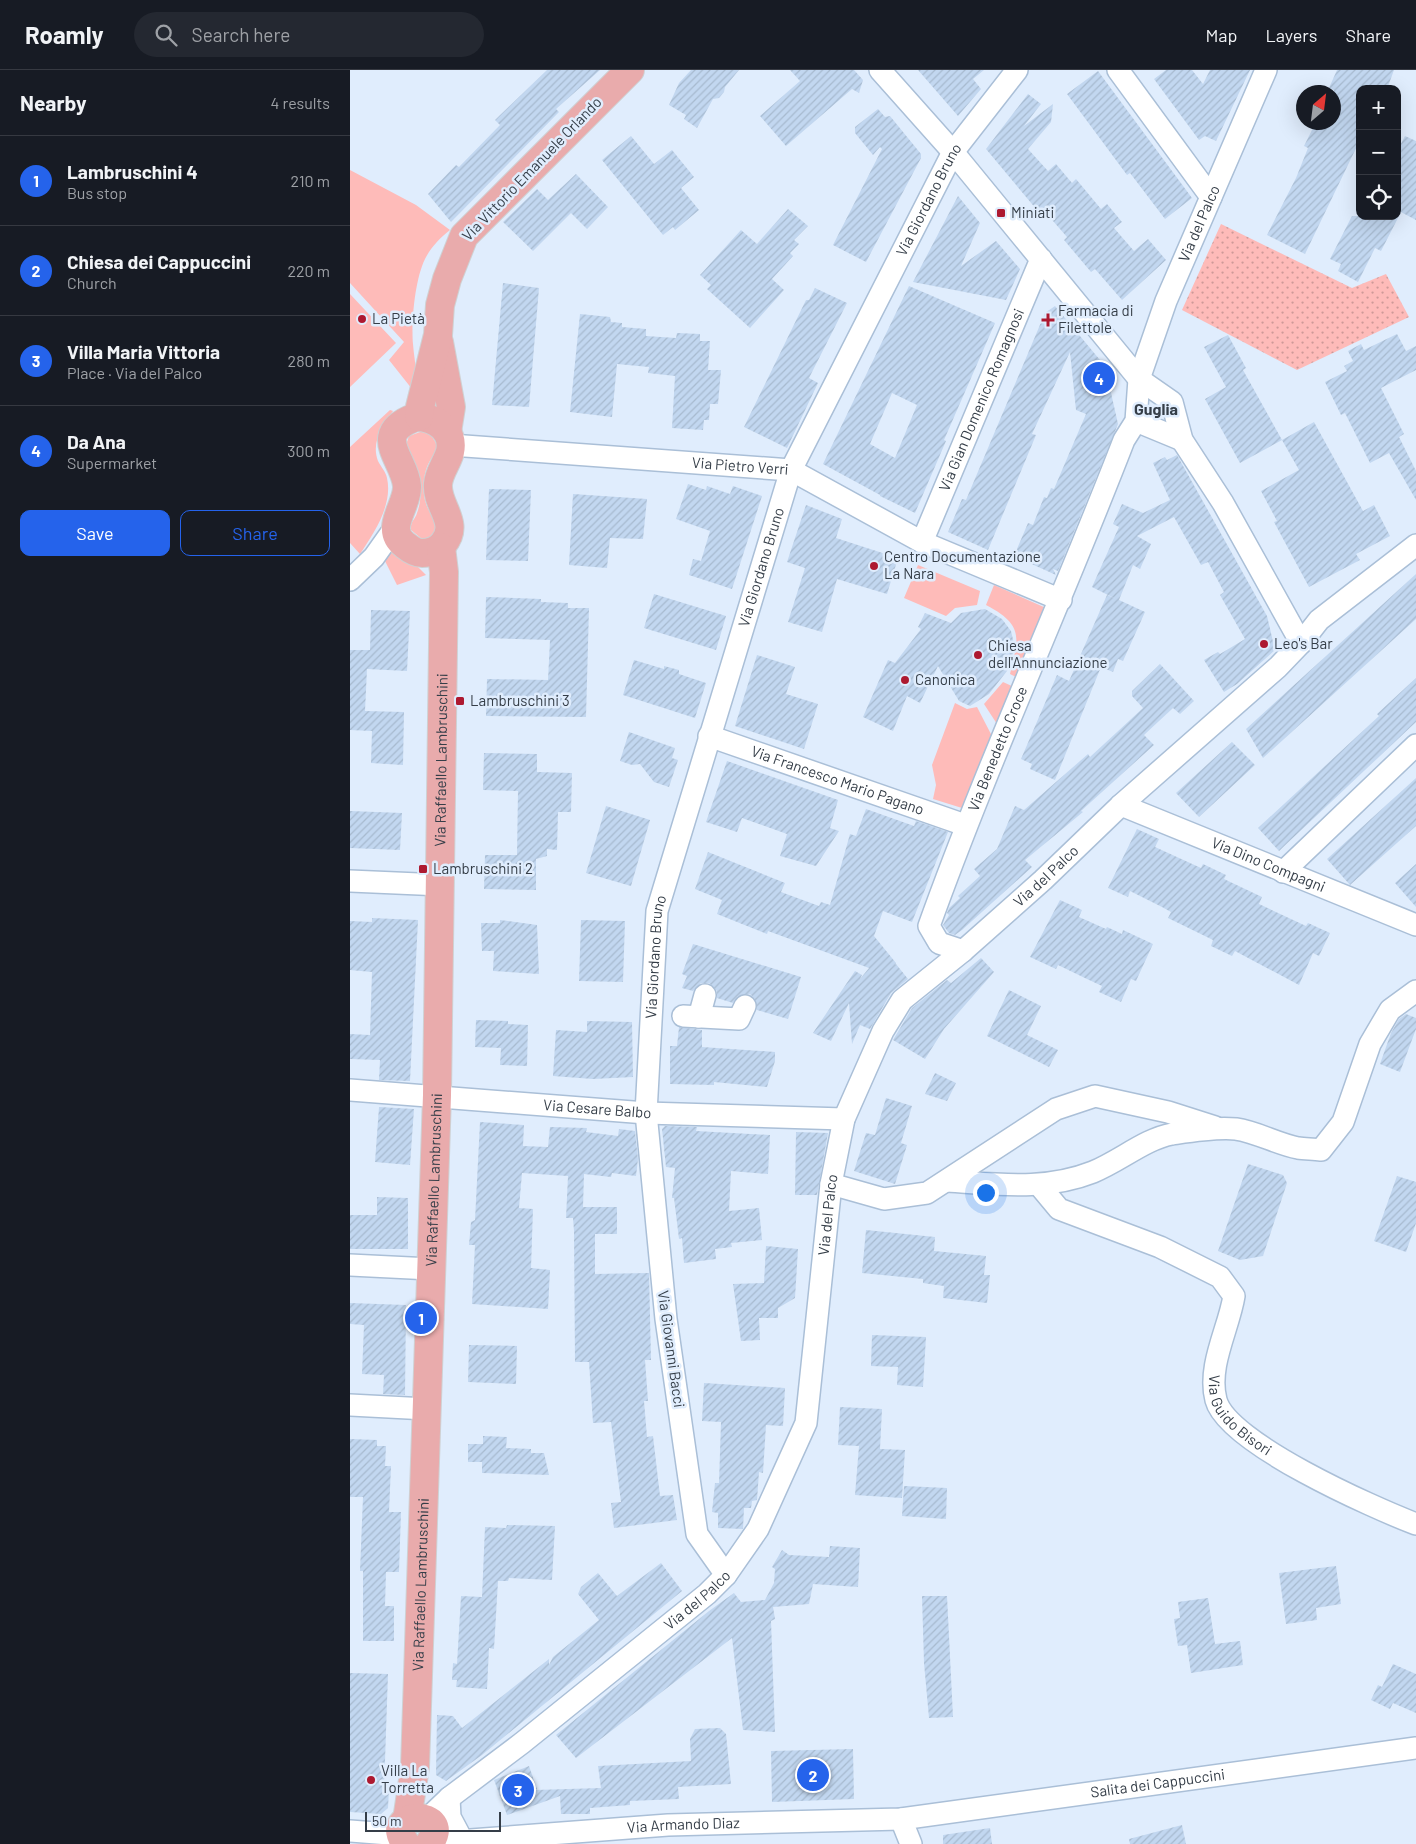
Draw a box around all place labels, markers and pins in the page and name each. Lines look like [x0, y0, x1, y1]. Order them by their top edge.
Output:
place label: Miniati [1011, 203, 1054, 221]
marker: Miniati [995, 207, 1007, 219]
place label: Farmacia di Filettole [1058, 301, 1134, 336]
place label: La Pietà [372, 309, 425, 327]
marker: La Pietà [356, 313, 368, 325]
marker: Farmacia di Filettole [1042, 314, 1054, 326]
pin: 4 [1083, 359, 1115, 397]
place label: Centro Documentazione La Nara [884, 547, 1041, 582]
marker: Centro Documentazione La Nara [868, 560, 880, 572]
place label: Leo's Bar [1274, 634, 1333, 652]
place label: Chiesa dell'Annunciazione [988, 636, 1107, 671]
marker: Leo's Bar [1258, 638, 1270, 650]
marker: Chiesa dell'Annunciazione [972, 649, 984, 661]
place label: Canonica [915, 670, 975, 688]
marker: Canonica [899, 674, 911, 686]
place label: Lambruschini 3 [470, 691, 570, 709]
marker: Lambruschini 3 [454, 695, 466, 707]
place label: Lambruschini 2 [433, 859, 533, 877]
marker: Lambruschini 2 [417, 863, 429, 875]
pin: 1 [405, 1299, 437, 1337]
pin: 2 [797, 1756, 829, 1794]
place label: Villa La Torretta [381, 1761, 434, 1796]
pin: 3 [502, 1771, 534, 1809]
marker: Villa La Torretta [365, 1774, 377, 1786]

